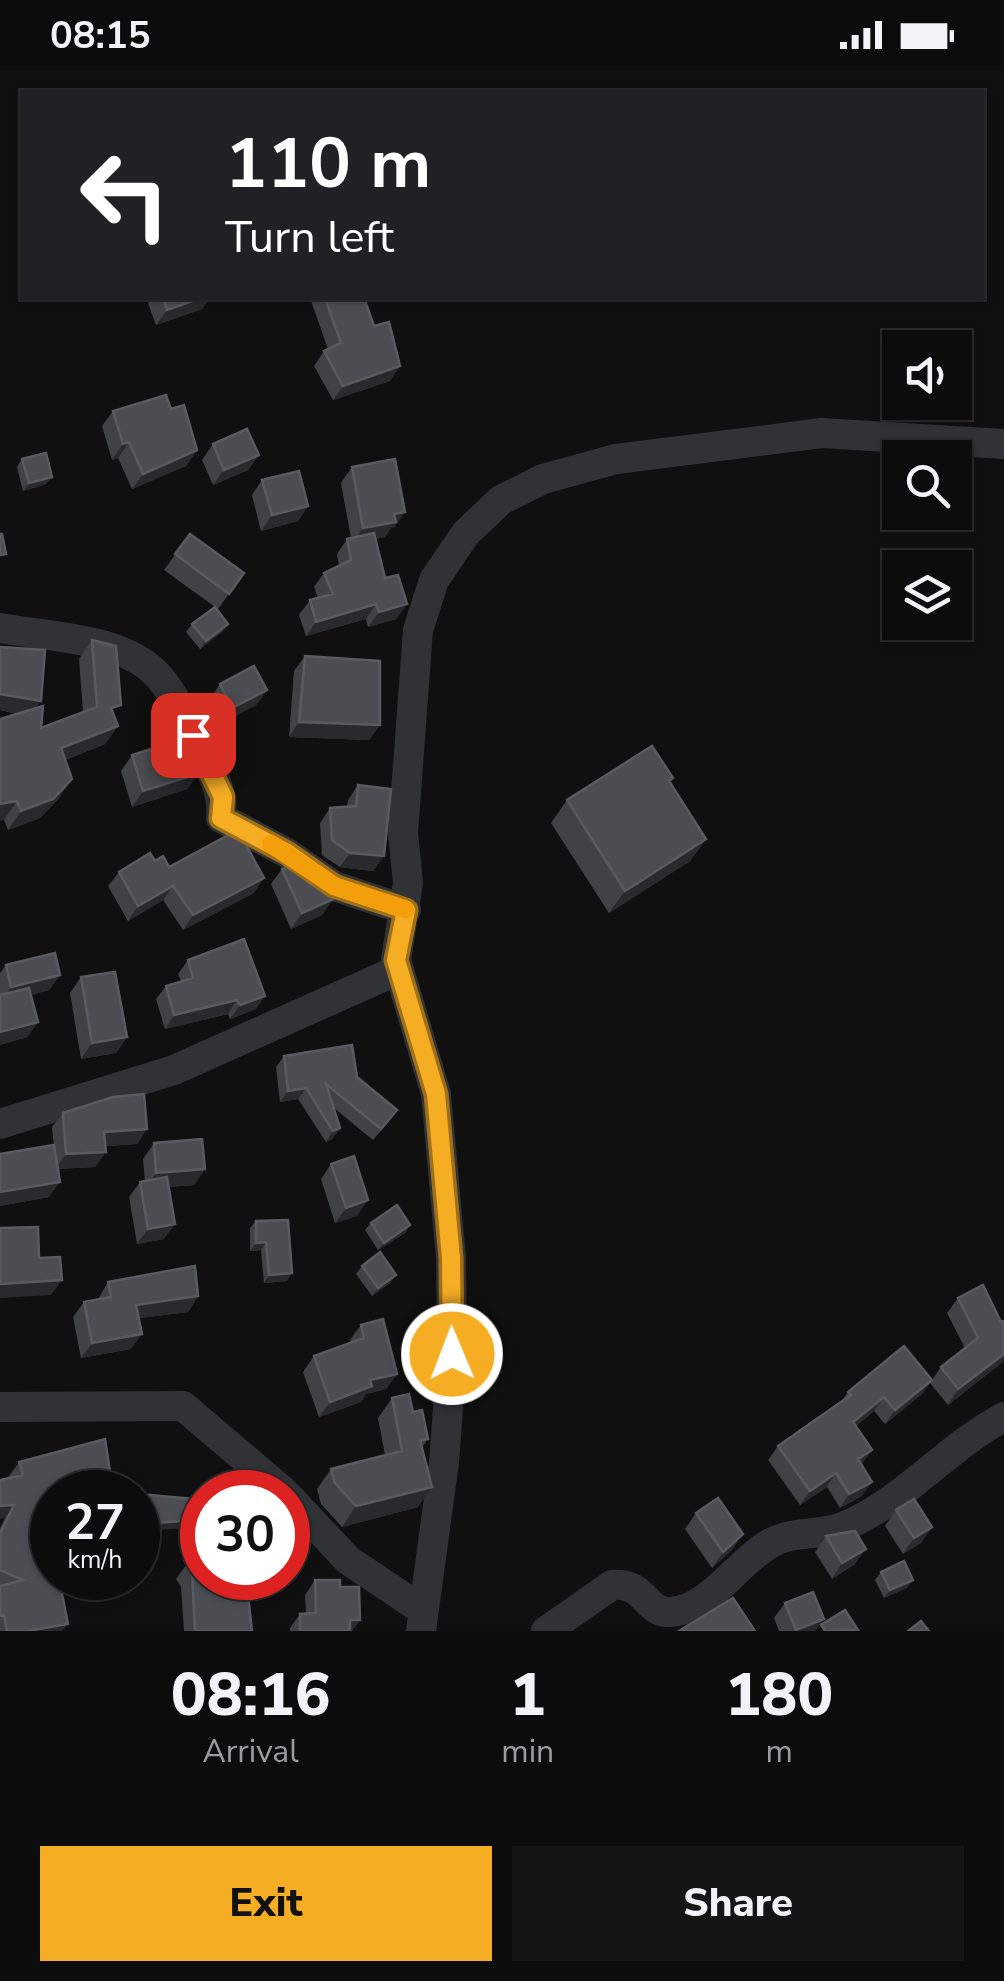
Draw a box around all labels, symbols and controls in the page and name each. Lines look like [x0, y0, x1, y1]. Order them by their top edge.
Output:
text: 08:15 [50, 10, 151, 61]
text: 110 m [225, 116, 431, 212]
icon: left [60, 130, 190, 260]
text: Turn left [225, 207, 394, 268]
map controls [882, 330, 972, 640]
button: sound [882, 330, 972, 420]
button: search [882, 440, 972, 530]
button: layers [882, 550, 972, 640]
pin [151, 693, 236, 778]
icon: arrive [166, 708, 221, 763]
position arrow [400, 1302, 504, 1406]
speed limit sign: 30 [180, 1470, 310, 1600]
text: 27 [65, 1488, 125, 1557]
text: km/h [67, 1543, 123, 1577]
text: 08:16 [171, 1654, 330, 1736]
text: 1 [510, 1654, 546, 1736]
text: 180 [725, 1654, 833, 1736]
text: Arrival [203, 1730, 299, 1773]
text: min [501, 1730, 554, 1773]
text: m [765, 1730, 793, 1773]
button: Exit [40, 1846, 492, 1961]
button: Share [512, 1846, 964, 1961]

